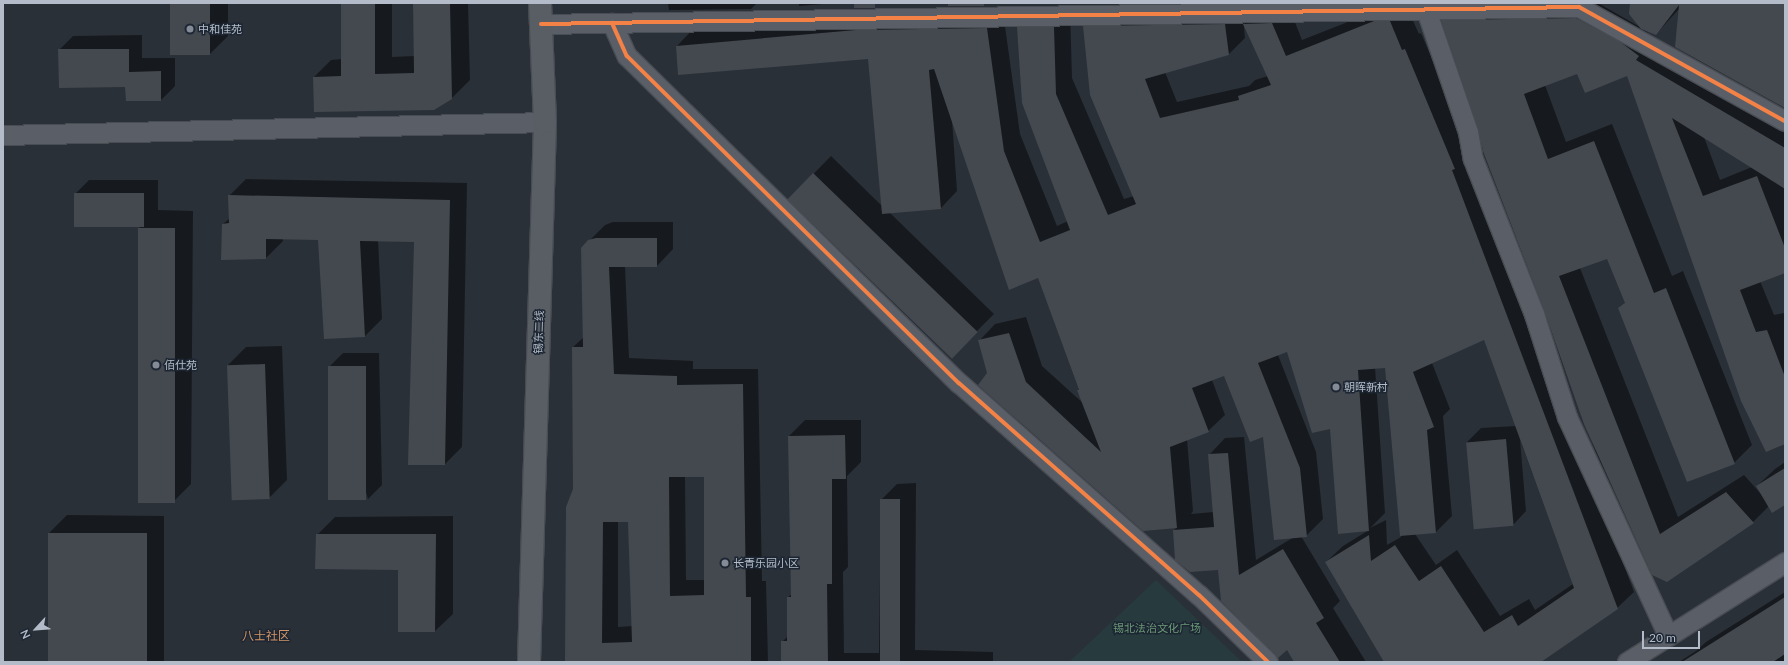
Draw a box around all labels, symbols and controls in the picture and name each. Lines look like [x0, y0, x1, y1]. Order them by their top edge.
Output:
place label: 中和佳苑 [198, 22, 242, 36]
marker: 中和佳苑 [185, 24, 195, 34]
street label: 锡东二线 [532, 310, 546, 354]
place label: 佰仕苑 [164, 358, 197, 372]
marker: 佰仕苑 [151, 360, 161, 370]
place label: 朝晖新村 [1344, 380, 1388, 394]
marker: 朝晖新村 [1331, 382, 1341, 392]
place label: 长青乐园小区 [733, 556, 799, 570]
marker: 长青乐园小区 [720, 558, 730, 568]
north arrow [16, 609, 56, 649]
park label: 锡北法治文化广场 [1113, 621, 1201, 635]
scale bar [1644, 623, 1702, 649]
text: N [17, 628, 32, 641]
district label: 八士社区 [242, 629, 290, 643]
text: 20 m [1649, 630, 1676, 645]

